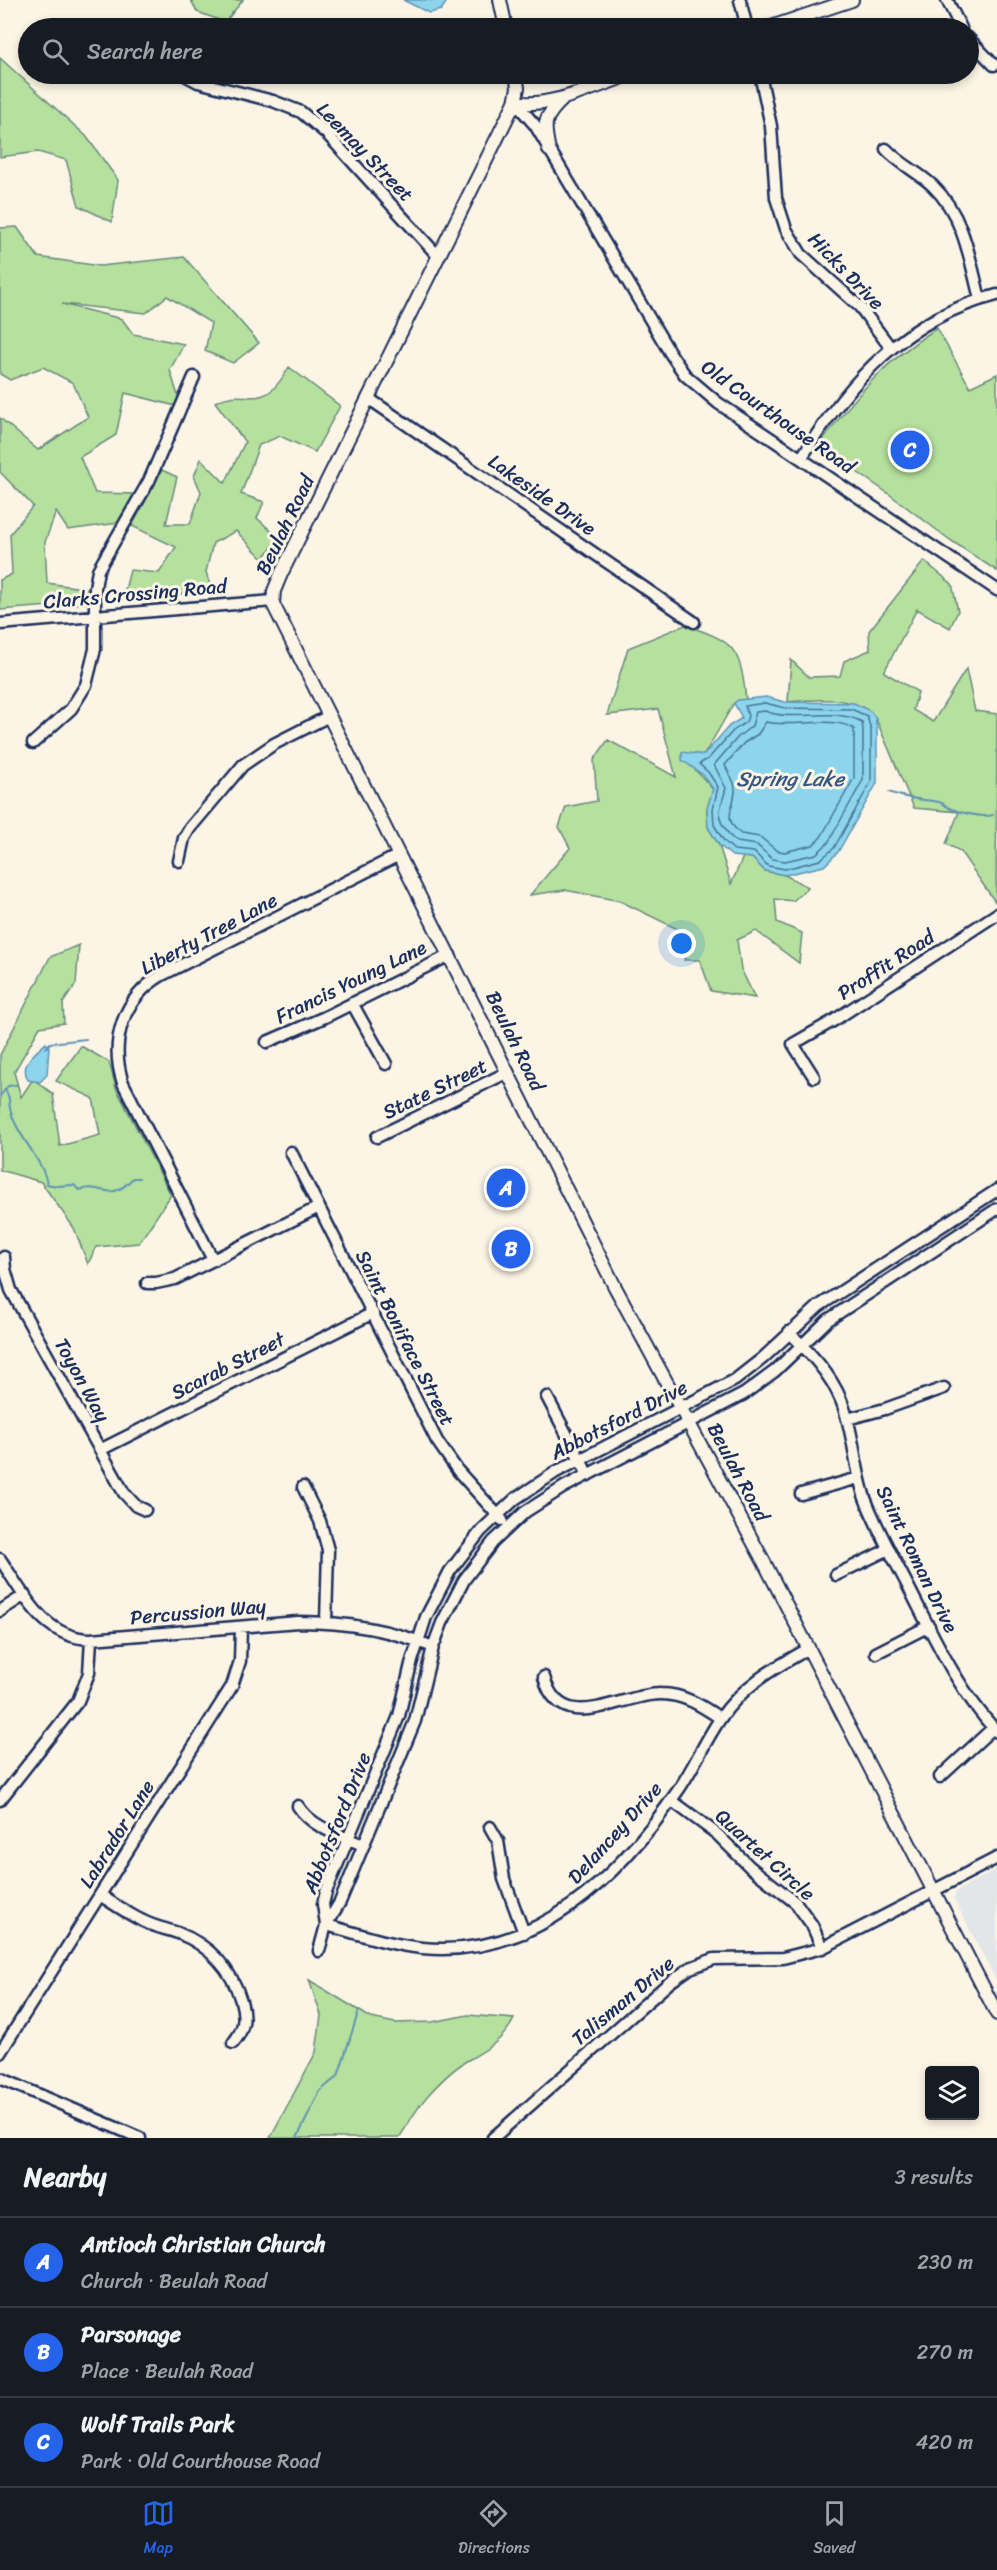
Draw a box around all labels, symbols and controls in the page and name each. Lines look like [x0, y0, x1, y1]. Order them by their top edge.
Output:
search box [18, 18, 979, 84]
text: Search here [87, 32, 203, 71]
icon: search [39, 35, 72, 68]
street label: Leemay Street [308, 93, 423, 211]
street label: Hicks Drive [799, 223, 893, 319]
street label: Old Courthouse Road [693, 350, 864, 484]
pin: C [890, 428, 930, 472]
street label: Lakeside Drive [481, 445, 604, 546]
street label: Beulah Road [246, 468, 325, 581]
street label: Clarks Crossing Road [42, 568, 230, 619]
water label: Spring Lake [736, 760, 846, 798]
street label: Liberty Tree Lane [134, 883, 284, 985]
street label: Proffit Road [830, 919, 943, 1010]
your location [667, 929, 696, 958]
street label: Francis Young Lane [269, 930, 433, 1034]
street label: Beulah Road [476, 985, 555, 1098]
street label: State Street [377, 1048, 494, 1130]
pin: A [486, 1166, 526, 1210]
pin: B [492, 1226, 530, 1272]
street label: Saint Boniface Street [345, 1244, 465, 1433]
street label: Scarab Street [165, 1322, 292, 1410]
street label: Toyon Way [44, 1331, 120, 1429]
street label: Abbotsford Drive [543, 1370, 694, 1470]
street label: Beulah Road [697, 1416, 779, 1529]
street label: Saint Roman Drive [866, 1479, 968, 1639]
street label: Percussion Way [129, 1589, 268, 1635]
street label: Abbotsford Drive [292, 1747, 381, 1900]
street label: Labrador Lane [70, 1773, 164, 1895]
street label: Delancey Drive [559, 1773, 671, 1893]
street label: Quartet Circle [707, 1800, 823, 1910]
street label: Talisman Drive [563, 1947, 683, 2055]
map controls [925, 2066, 979, 2120]
button: layers [925, 2066, 979, 2120]
text: Nearby [24, 2154, 106, 2200]
text: 3 results [895, 2160, 973, 2195]
text: Antioch Christian Church [81, 2225, 326, 2264]
text: A [37, 2245, 50, 2280]
text: 230 m [917, 2245, 973, 2280]
text: Church · Beulah Road [81, 2264, 267, 2299]
text: Parsonage [81, 2315, 181, 2354]
text: B [37, 2335, 50, 2370]
text: 270 m [917, 2335, 973, 2370]
text: Place · Beulah Road [81, 2354, 253, 2389]
text: Wolf Trails Park [81, 2405, 234, 2444]
text: C [37, 2425, 50, 2460]
text: 420 m [916, 2425, 973, 2460]
text: Park · Old Courthouse Road [81, 2444, 320, 2479]
tab: Map [142, 2497, 175, 2562]
tab: Directions [458, 2497, 530, 2562]
tab: Saved [813, 2497, 855, 2562]

